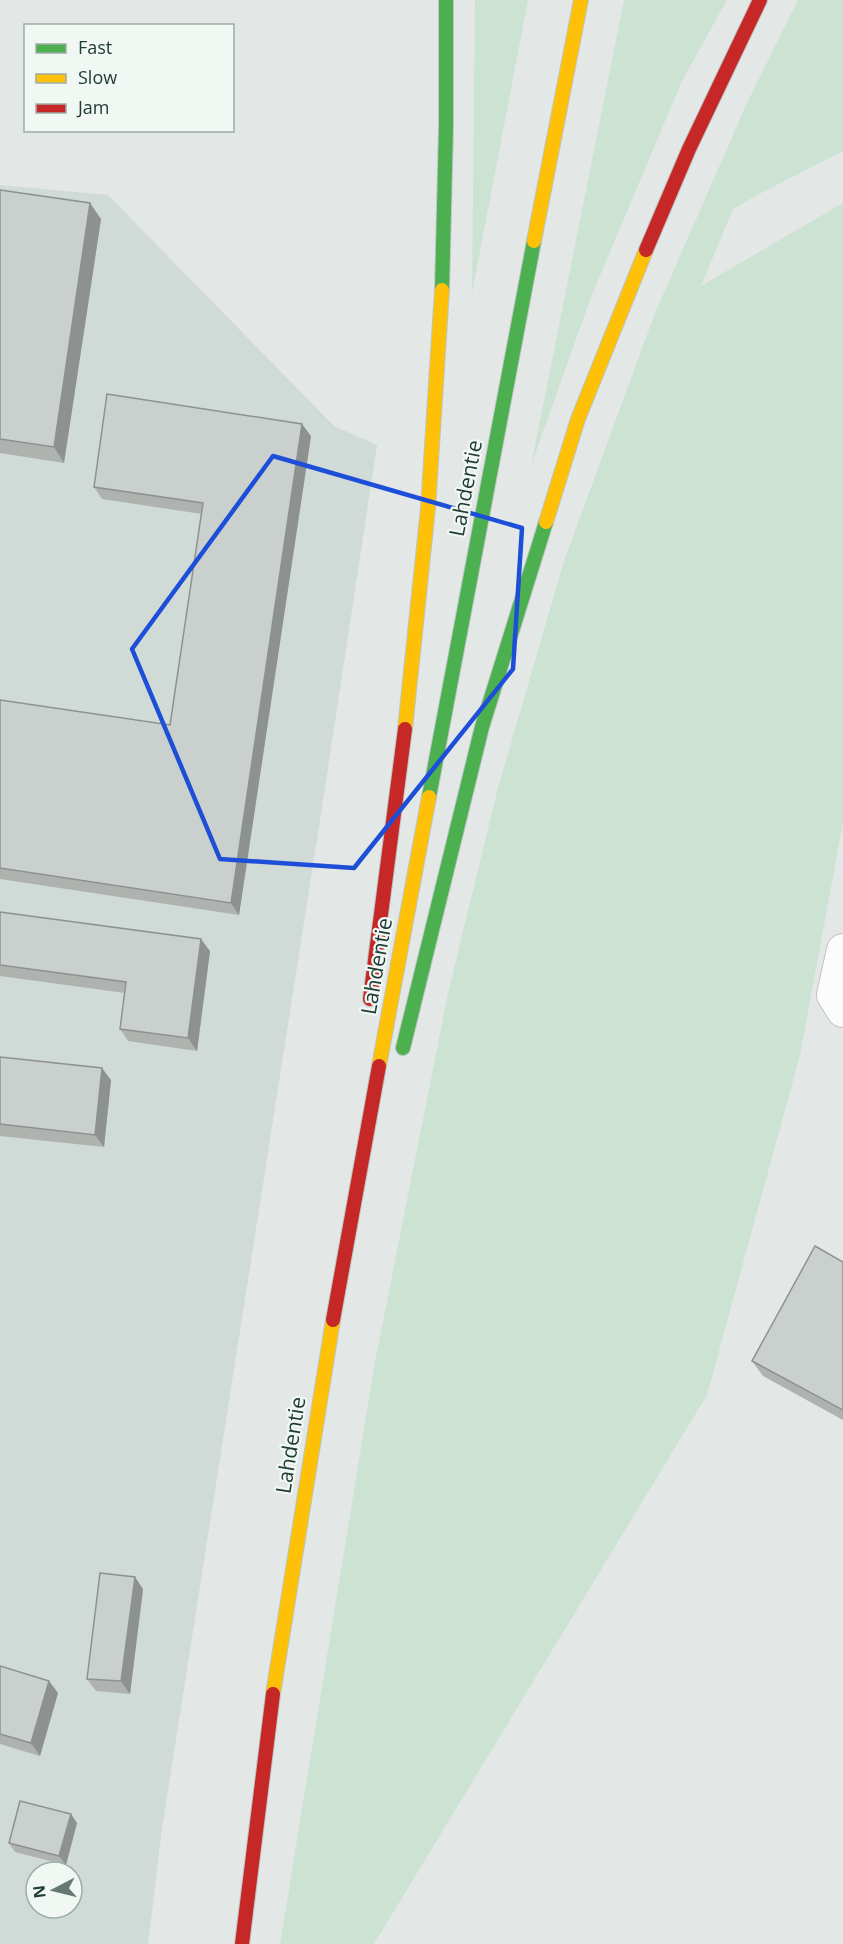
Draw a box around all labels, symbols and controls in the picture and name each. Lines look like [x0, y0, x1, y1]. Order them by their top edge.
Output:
legend [24, 24, 234, 132]
text: Fast [78, 35, 112, 59]
text: Slow [78, 65, 117, 89]
text: Jam [76, 95, 110, 119]
street label: Lahdentie [442, 437, 488, 539]
street label: Lahdentie [354, 916, 398, 1016]
street label: Lahdentie [269, 1395, 311, 1495]
north arrow [24, 1860, 84, 1920]
text: N [27, 1884, 51, 1900]

